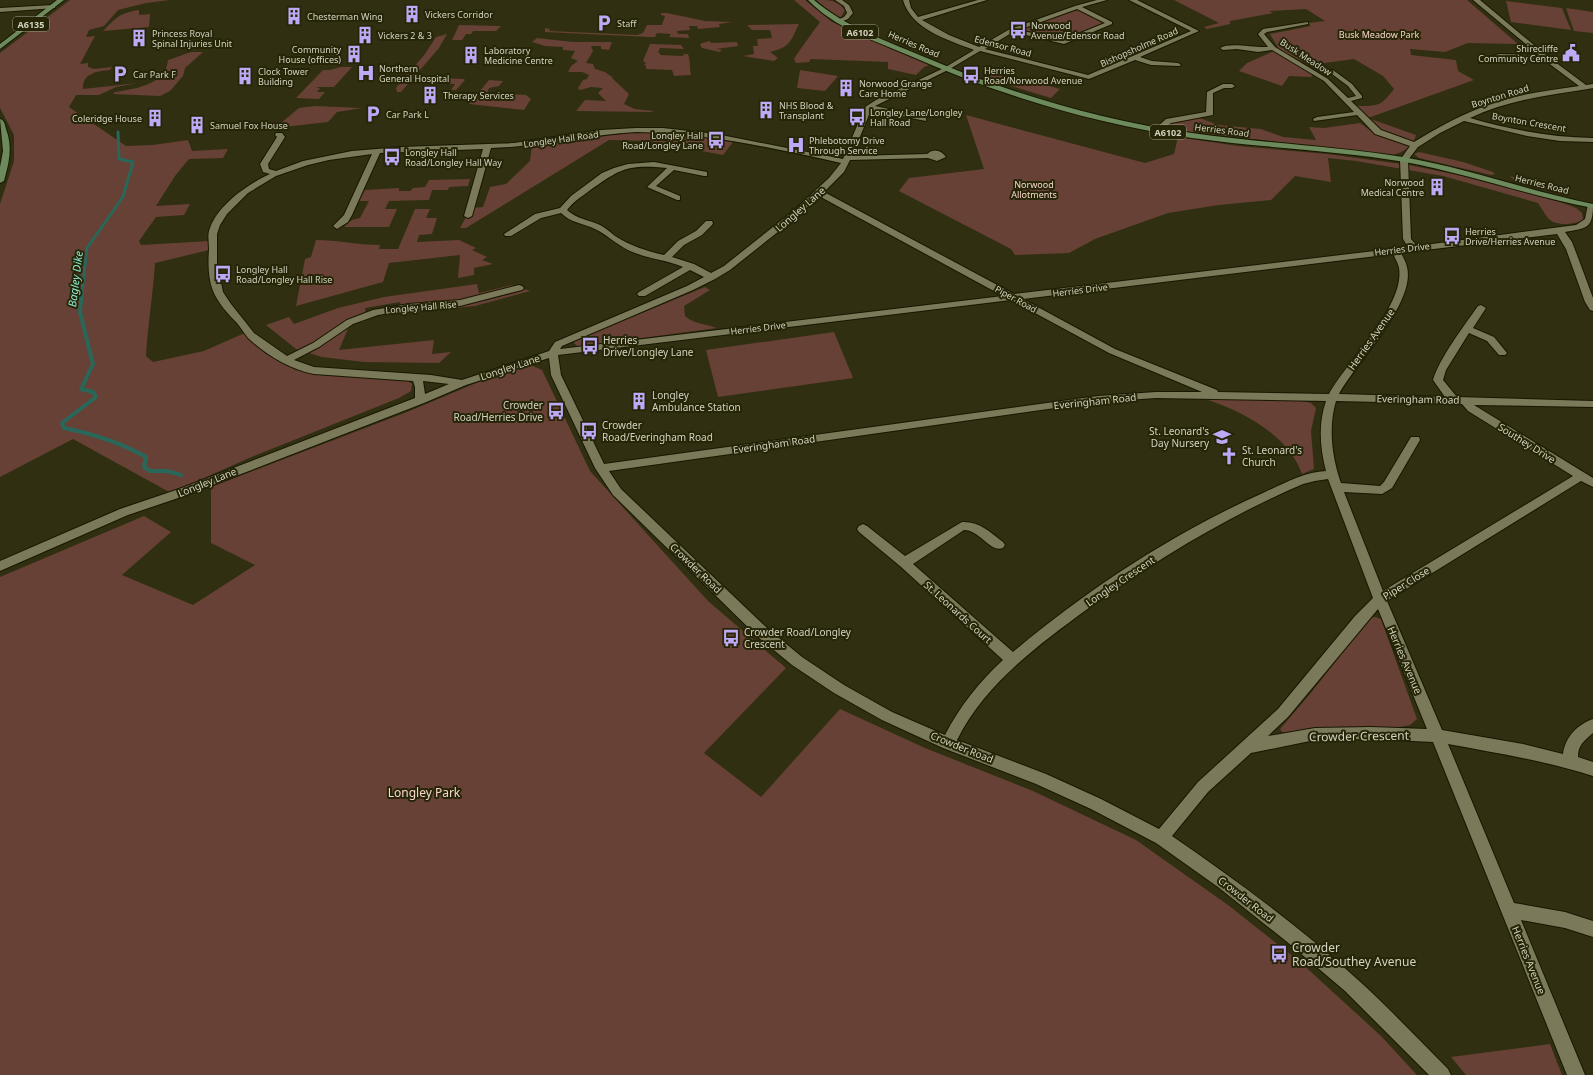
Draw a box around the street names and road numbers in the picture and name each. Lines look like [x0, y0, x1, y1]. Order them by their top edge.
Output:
road number: A6135 [13, 17, 49, 31]
street label: Bishopsholme Road [1098, 24, 1180, 70]
road number: A6102 [842, 25, 878, 39]
street label: Herries Road [886, 27, 942, 61]
street label: Edensor Road [973, 32, 1033, 60]
street label: Busk Meadow [1278, 35, 1334, 79]
street label: Boynton Road [1470, 81, 1530, 111]
street label: Boynton Crescent [1491, 109, 1568, 135]
street label: Herries Road [1194, 120, 1250, 140]
road number: A6102 [1150, 125, 1186, 139]
street label: Longley Hall Road [523, 127, 599, 151]
street label: Herries Road [1514, 171, 1570, 197]
street label: Longley Lane [772, 183, 828, 235]
street label: Herries Drive [1374, 239, 1430, 259]
street label: Herries Drive [1052, 280, 1108, 300]
street label: Piper Road [993, 282, 1039, 316]
street label: Longley Hall Rise [385, 297, 457, 317]
street label: Herries Avenue [1345, 305, 1398, 373]
street label: Herries Drive [730, 318, 786, 338]
street label: Longley Lane [478, 351, 542, 383]
street label: Everingham Road [1053, 390, 1137, 412]
street label: Everingham Road [1376, 391, 1460, 407]
street label: Southey Drive [1496, 420, 1559, 466]
street label: Everingham Road [732, 431, 816, 457]
street label: Longley Lane [176, 464, 239, 500]
street label: Crowder Road [667, 540, 725, 596]
street label: Longley Crescent [1083, 553, 1158, 609]
street label: Piper Close [1380, 563, 1432, 603]
street label: St. Leonards Court [921, 578, 995, 647]
street label: Herries Avenue [1384, 624, 1426, 696]
street label: Crowder Crescent [1309, 727, 1410, 745]
street label: Crowder Road [929, 728, 995, 766]
street label: Crowder Road [1215, 873, 1277, 925]
street label: Herries Avenue [1509, 924, 1549, 996]

